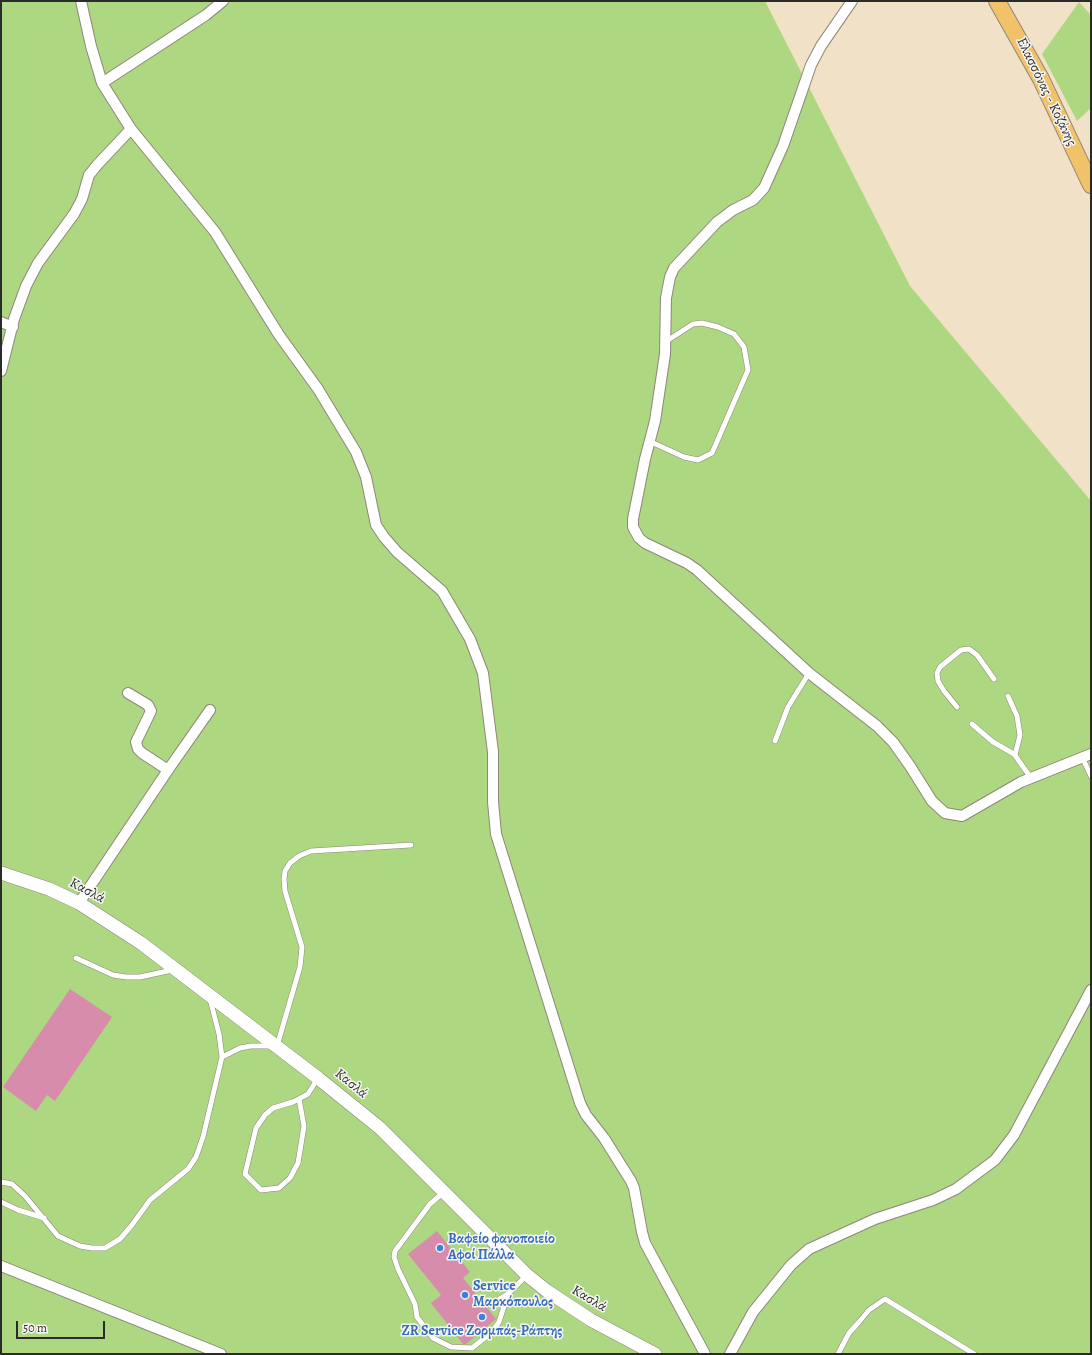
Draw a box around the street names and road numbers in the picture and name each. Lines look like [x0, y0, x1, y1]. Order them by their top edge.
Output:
street label: Ελασσόνας - Κοζάνης [1012, 35, 1080, 149]
street label: Κασλά [66, 875, 108, 907]
street label: Κασλά [331, 1066, 371, 1102]
street label: Κασλά [569, 1282, 609, 1316]

